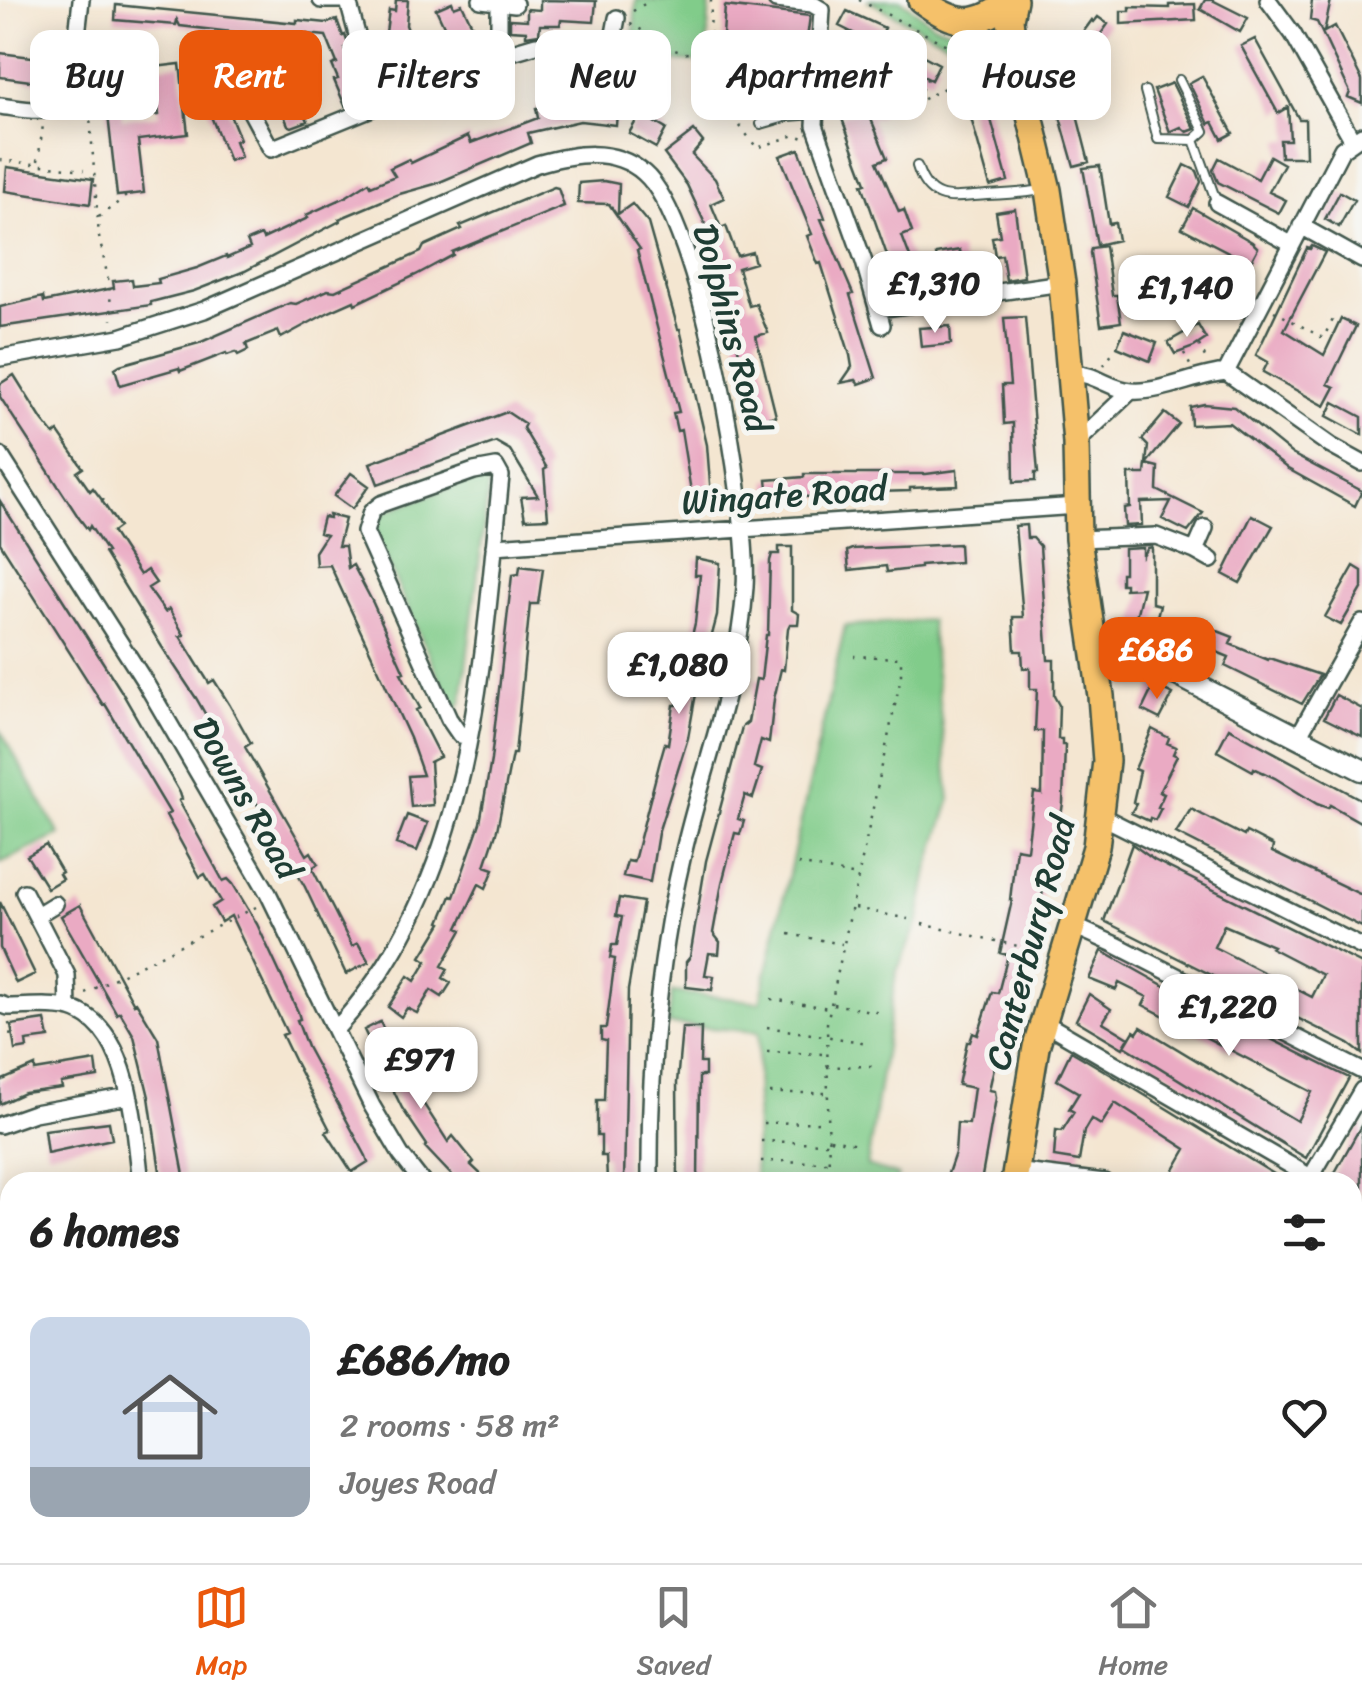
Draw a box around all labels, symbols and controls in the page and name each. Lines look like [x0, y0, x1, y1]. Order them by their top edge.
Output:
chip: Buy [30, 30, 159, 120]
chip: Rent [179, 30, 322, 120]
chip: Filters [342, 30, 515, 120]
chip: New [535, 30, 671, 120]
chip: Apartment [691, 30, 927, 120]
chip: House [947, 30, 1111, 120]
street label: Dolphins Road [674, 217, 790, 442]
pin: £1,310 [854, 251, 1016, 336]
text: £1,310 [890, 255, 980, 312]
pin: £1,140 [1106, 255, 1268, 340]
text: £1,140 [1140, 259, 1234, 316]
street label: Wingate Road [679, 457, 891, 533]
pin: £686 [1098, 617, 1216, 702]
text: £686 [1121, 621, 1193, 678]
pin: £1,080 [598, 632, 760, 717]
text: £1,080 [629, 636, 729, 693]
street label: Downs Road [175, 704, 320, 894]
street label: Canterbury Road [966, 807, 1094, 1077]
pin: £1,220 [1148, 974, 1310, 1059]
text: £1,220 [1181, 978, 1277, 1035]
pin: £971 [362, 1027, 480, 1112]
text: £971 [387, 1031, 455, 1088]
text: 6 homes [30, 1195, 179, 1269]
icon: filters [1277, 1205, 1332, 1260]
text: £686/mo [340, 1323, 510, 1397]
icon: home [110, 1357, 230, 1477]
icon: heart [1277, 1390, 1332, 1445]
text: 2 rooms · 58 m² [340, 1397, 560, 1454]
text: Joyes Road [340, 1454, 496, 1511]
tab: Map [194, 1580, 249, 1689]
tab: Saved [637, 1580, 710, 1689]
tab: Home [1098, 1580, 1168, 1689]

